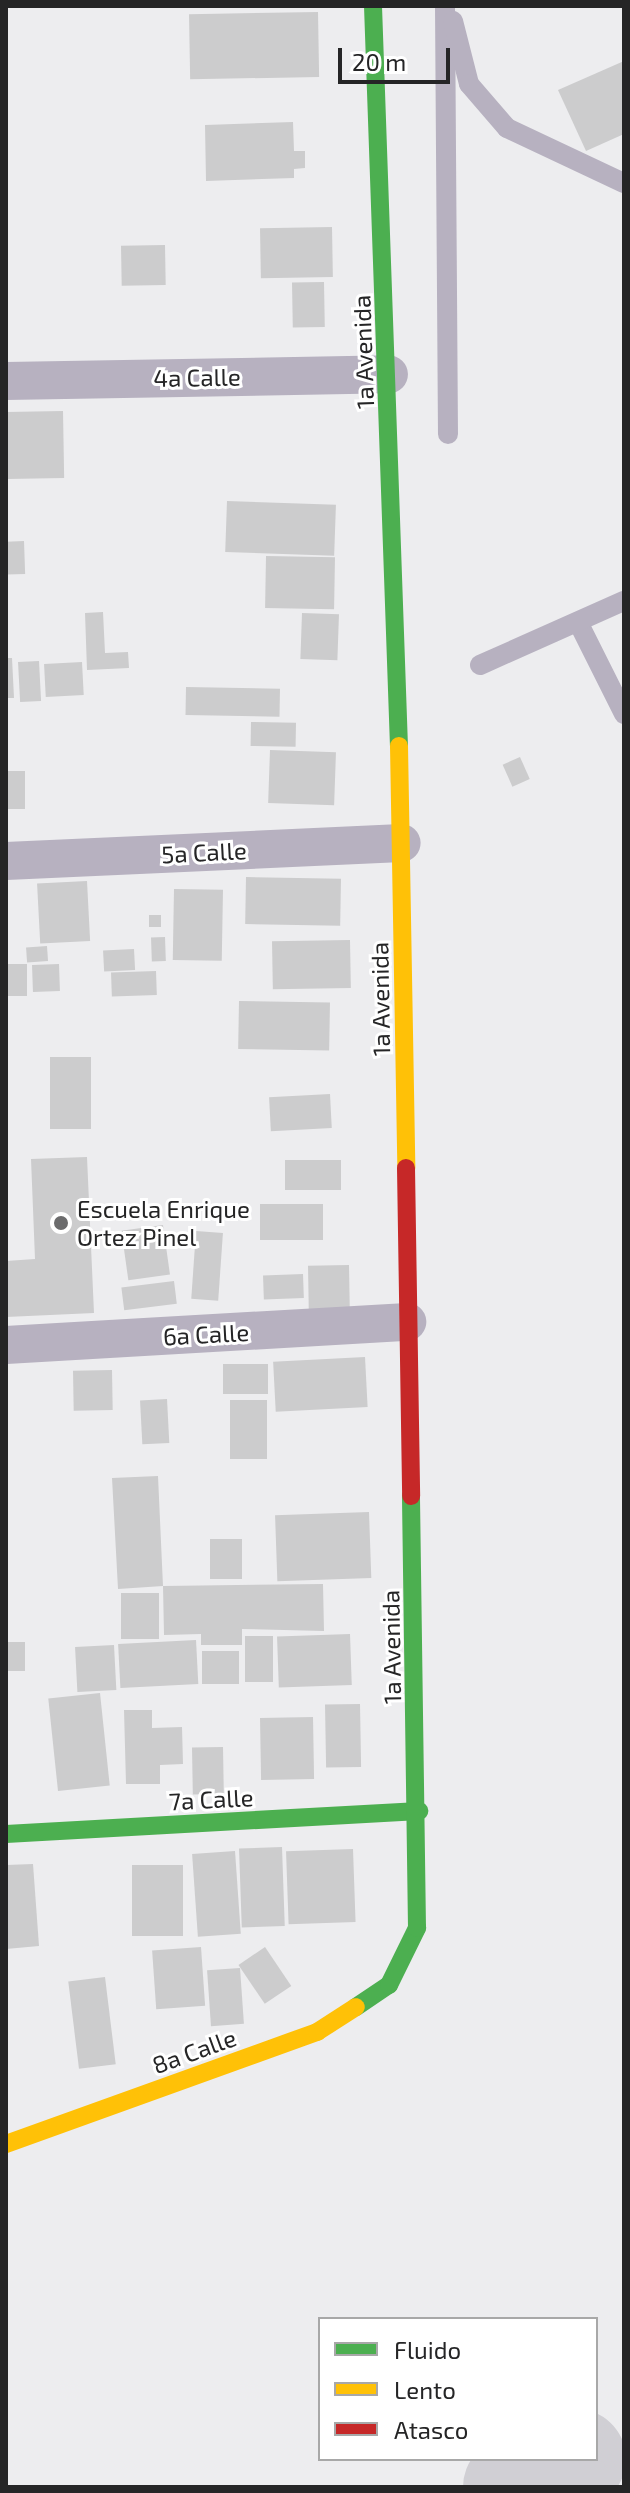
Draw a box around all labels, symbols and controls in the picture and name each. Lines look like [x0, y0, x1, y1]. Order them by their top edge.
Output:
scale bar [342, 32, 454, 82]
text: 20 m [352, 47, 406, 76]
street label: 1a Avenida [347, 294, 379, 410]
street label: 4a Calle [153, 362, 241, 392]
street label: 5a Calle [161, 835, 247, 869]
street label: 1a Avenida [365, 941, 395, 1057]
place label: Escuela Enrique Ortez Pinel [77, 1195, 250, 1251]
marker: Escuela Enrique Ortez Pinel [52, 1214, 70, 1232]
street label: 6a Calle [162, 1317, 250, 1351]
street label: 1a Avenida [376, 1589, 406, 1705]
street label: 7a Calle [168, 1782, 254, 1816]
street label: 8a Calle [148, 2023, 240, 2079]
legend [318, 2317, 598, 2461]
text: Fluido [394, 2335, 461, 2364]
text: Lento [394, 2375, 456, 2404]
text: Atasco [394, 2415, 468, 2444]

